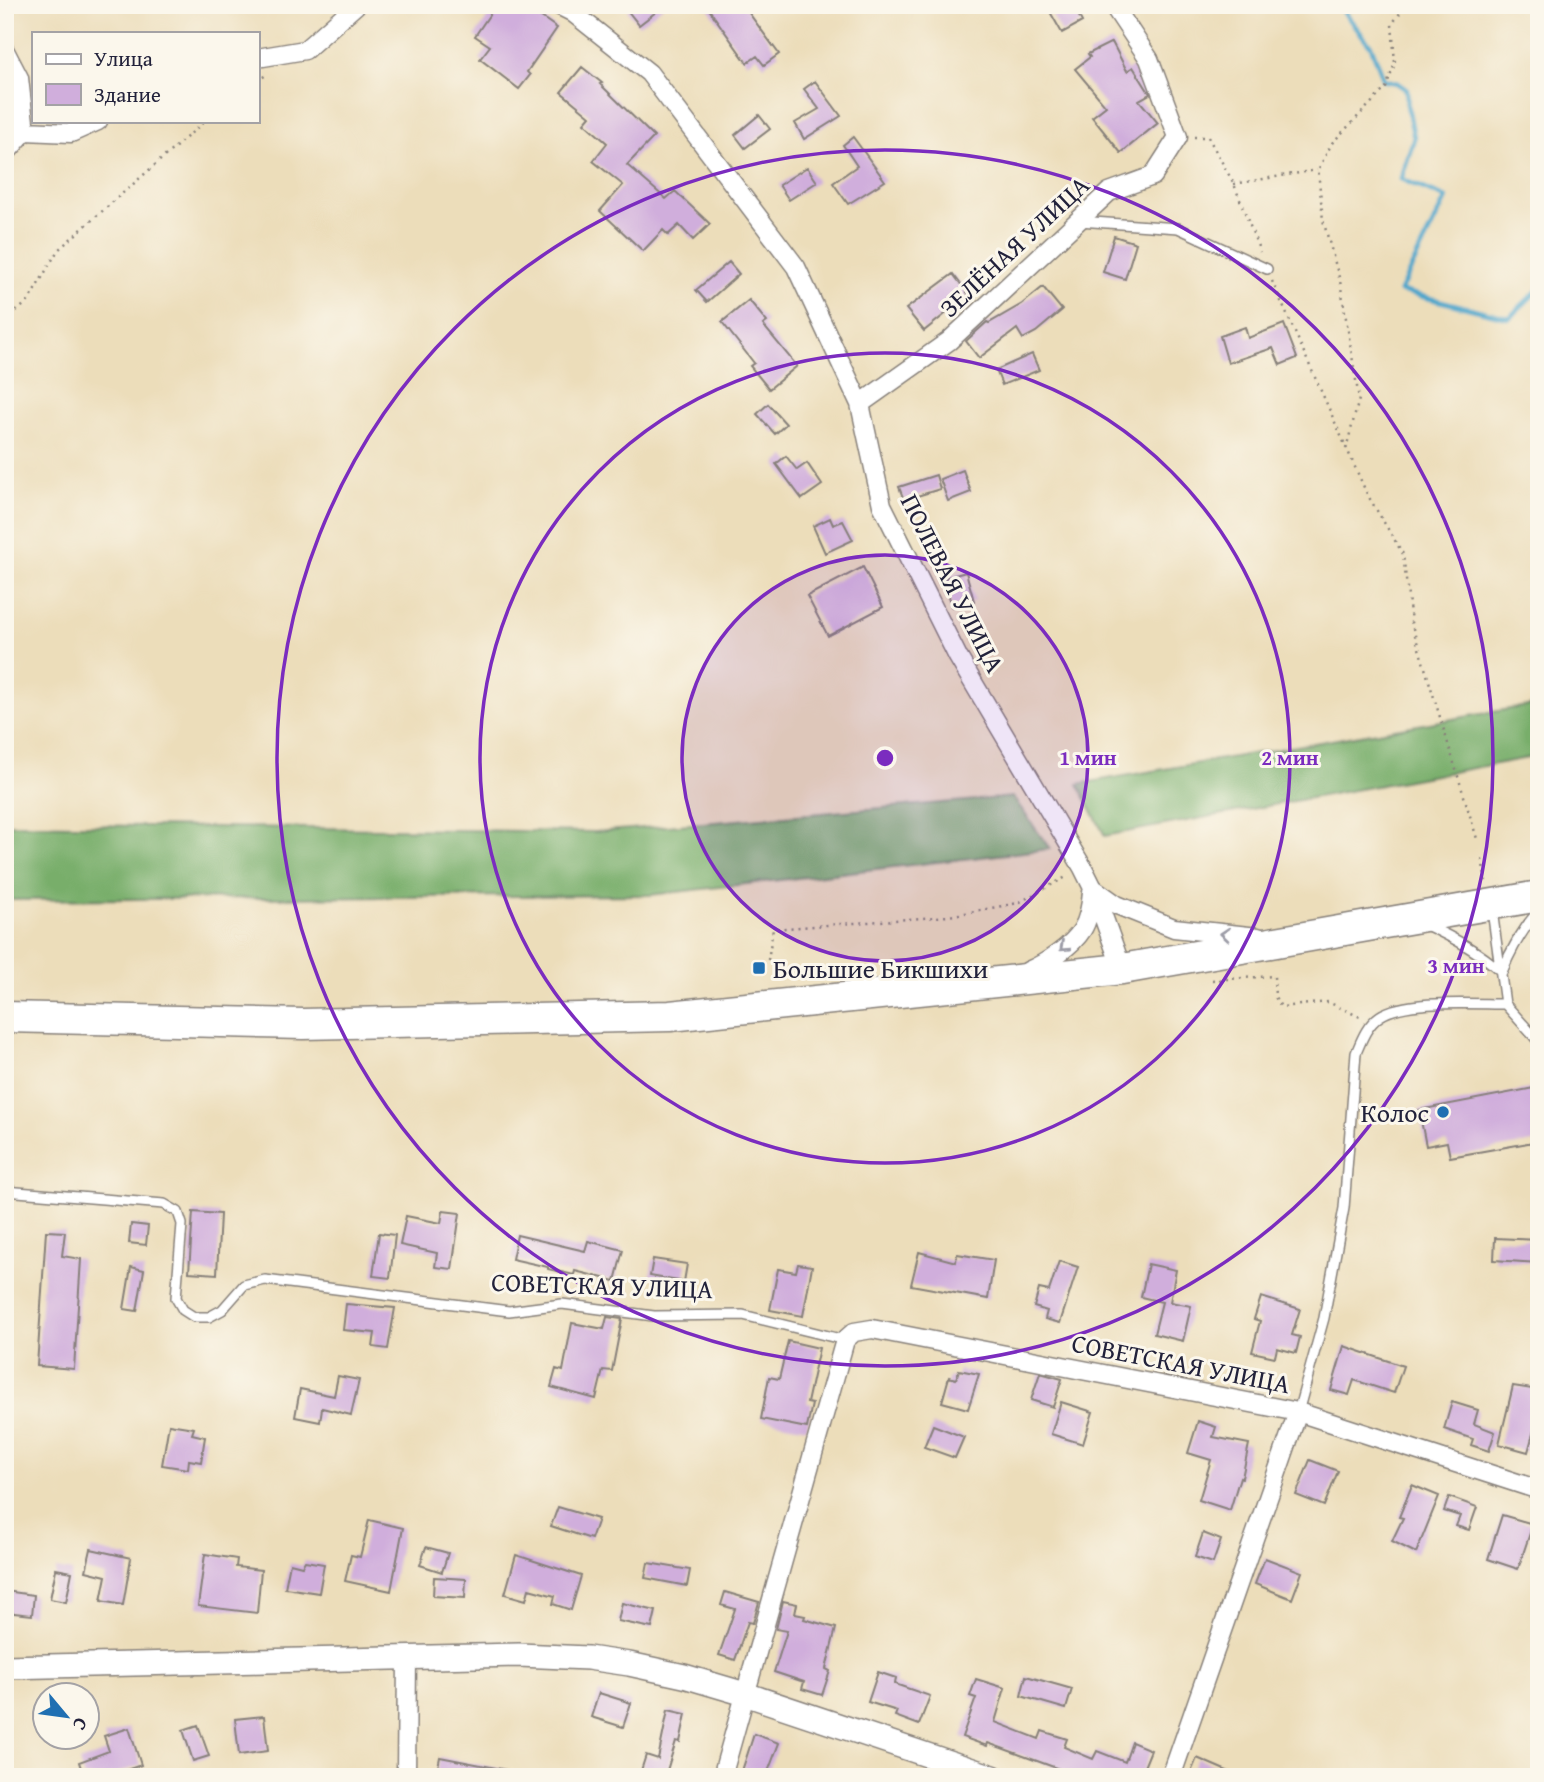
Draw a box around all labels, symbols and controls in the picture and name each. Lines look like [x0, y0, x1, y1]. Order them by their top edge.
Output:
legend [32, 32, 259, 122]
text: Улица [94, 43, 153, 74]
text: Здание [94, 79, 161, 110]
street label: ЗЕЛЁНАЯ УЛИЦА [930, 166, 1098, 326]
street label: ПОЛЕВАЯ УЛИЦА [891, 487, 1015, 679]
text: 1 мин [1059, 742, 1117, 773]
text: 2 мин [1261, 742, 1319, 773]
centre of rings [873, 746, 897, 770]
one-way arrow [1219, 926, 1230, 941]
one-way arrow [1059, 939, 1072, 951]
place label: Большие Бикшихи [773, 949, 988, 988]
text: 3 мин [1427, 950, 1485, 981]
marker: Большие Бикшихи [751, 960, 767, 976]
place label: Колос [1361, 1093, 1429, 1132]
marker: Колос [1435, 1104, 1451, 1120]
street label: СОВЕТСКАЯ УЛИЦА [491, 1262, 714, 1308]
street label: СОВЕТСКАЯ УЛИЦА [1068, 1323, 1294, 1403]
north arrow [32, 1680, 102, 1750]
text: С [66, 1713, 96, 1736]

